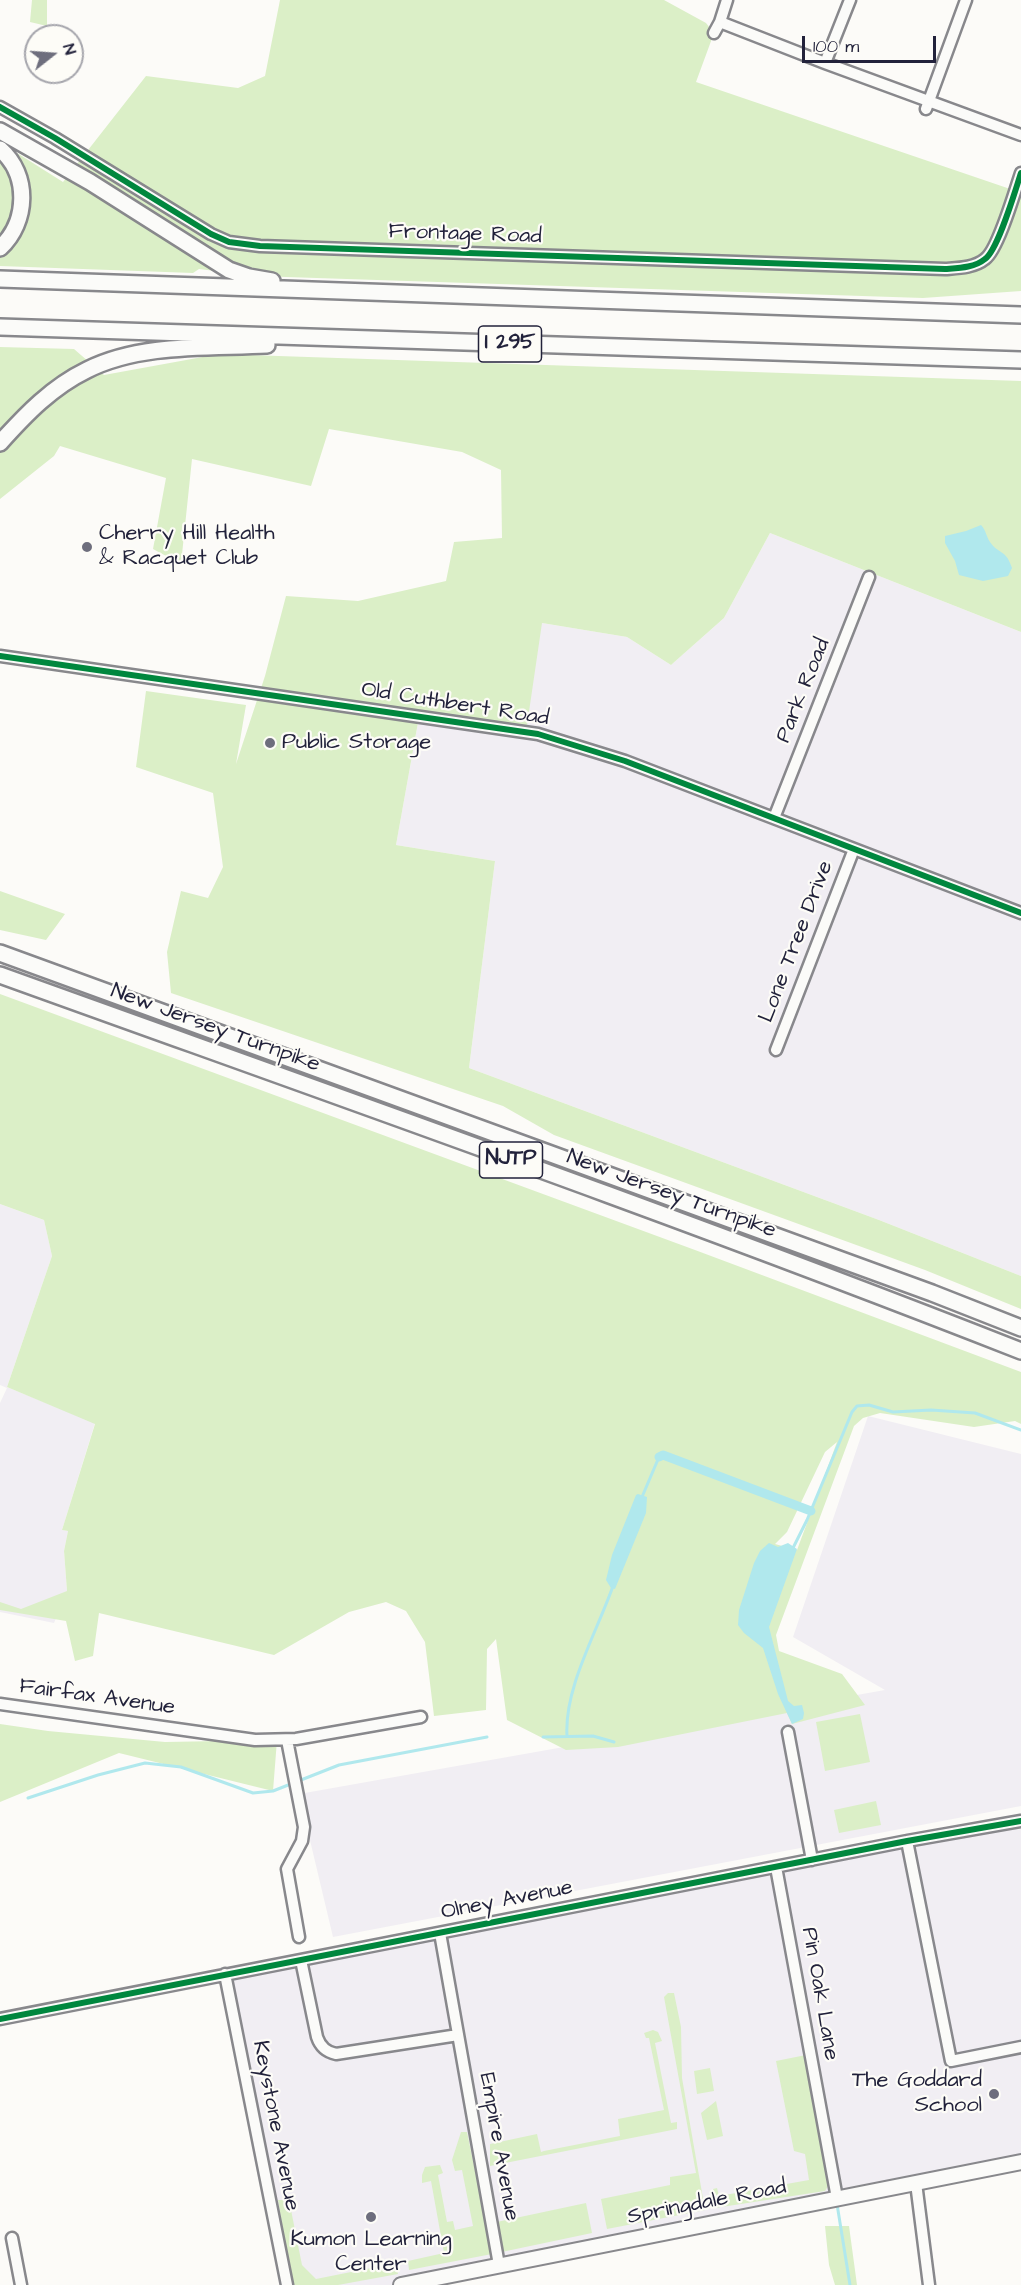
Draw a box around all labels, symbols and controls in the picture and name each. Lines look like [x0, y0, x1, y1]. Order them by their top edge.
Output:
north arrow [24, 24, 84, 84]
scale bar [805, 24, 938, 62]
text: 100 m [813, 34, 859, 59]
text: N [57, 41, 81, 57]
street label: Frontage Road [388, 219, 542, 251]
road number: I 295 [478, 326, 542, 362]
place label: Cherry Hill Health & Racquet Club [99, 521, 275, 572]
marker: Cherry Hill Health & Racquet Club [80, 540, 94, 554]
street label: Park Road [771, 635, 837, 747]
street label: Old Cuthbert Road [359, 677, 551, 733]
place label: Public Storage [282, 730, 431, 756]
marker: Public Storage [263, 736, 277, 750]
street label: Lone Tree Drive [754, 858, 840, 1026]
street label: New Jersey Turnpike [107, 979, 323, 1079]
road number: NJTP [480, 1142, 542, 1178]
street label: New Jersey Turnpike [563, 1145, 779, 1245]
street label: Fairfax Avenue [18, 1674, 176, 1722]
street label: Olney Avenue [439, 1875, 575, 1927]
street label: Pin Oak Lane [794, 1925, 844, 2063]
street label: Keystone Avenue [246, 2039, 304, 2213]
place label: The Goddard School [852, 2068, 982, 2120]
street label: Empire Avenue [472, 2071, 524, 2223]
marker: The Goddard School [987, 2087, 1001, 2101]
street label: Springdale Road [625, 2175, 789, 2231]
marker: Kumon Learning Center [364, 2210, 378, 2224]
place label: Kumon Learning Center [291, 2227, 451, 2278]

